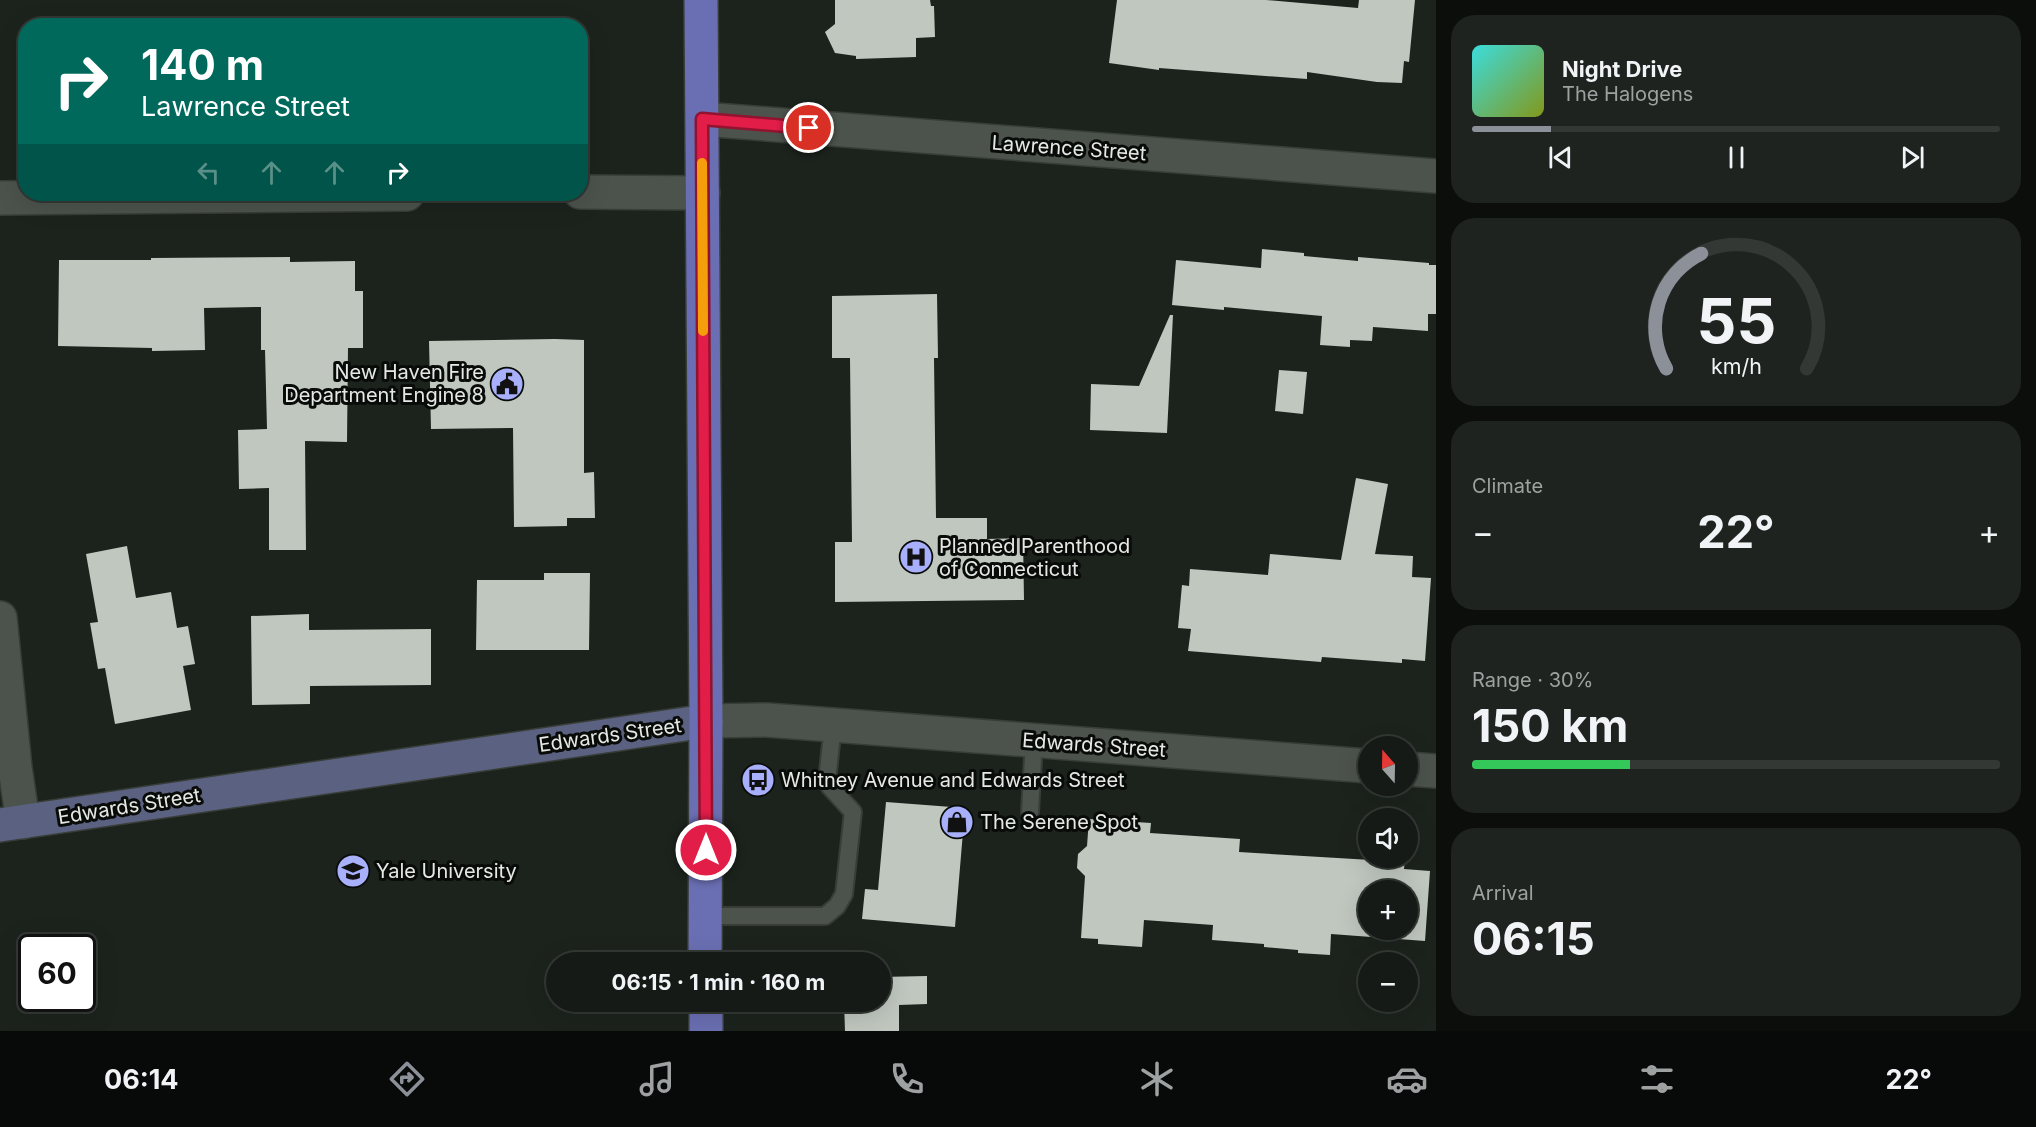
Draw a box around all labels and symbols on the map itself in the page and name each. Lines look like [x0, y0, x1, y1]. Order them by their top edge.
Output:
pin [783, 102, 834, 153]
street label: Lawrence Street [991, 131, 1147, 165]
place label: New Haven Fire Department Engine 8 [284, 360, 484, 407]
public building icon: New Haven Fire Department Engine 8 [489, 366, 525, 402]
place label: Planned Parenthood of Connecticut [939, 534, 1130, 581]
hospital icon: Planned Parenthood of Connecticut [898, 539, 934, 575]
street label: Edwards Street [537, 713, 683, 757]
street label: Edwards Street [1021, 728, 1167, 762]
north arrow [1358, 736, 1418, 796]
bus stop icon: Whitney Avenue and Edwards Street [740, 762, 776, 798]
place label: Whitney Avenue and Edwards Street [781, 768, 1125, 792]
street label: Edwards Street [56, 783, 202, 829]
shop icon: The Serene Spot [939, 804, 975, 840]
place label: The Serene Spot [980, 810, 1139, 834]
position arrow [674, 818, 738, 882]
school or university icon: Yale University [335, 853, 371, 889]
place label: Yale University [376, 859, 517, 883]
speed limit sign: 60 [18, 934, 96, 1012]

